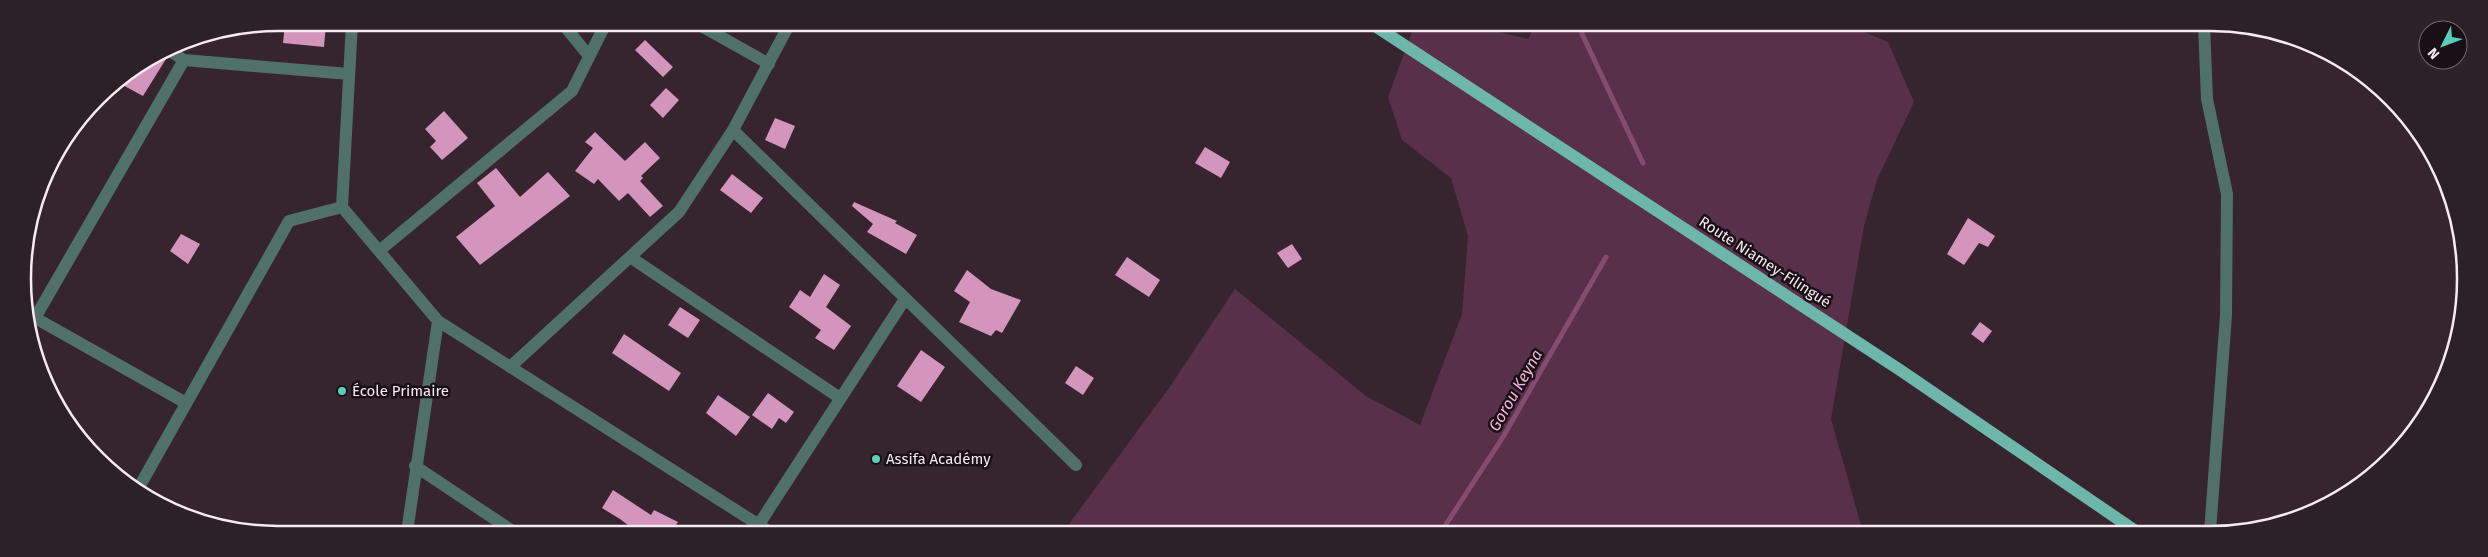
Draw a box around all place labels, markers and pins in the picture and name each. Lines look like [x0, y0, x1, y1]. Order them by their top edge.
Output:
place label: École Primaire [352, 382, 449, 400]
marker: École Primaire [336, 385, 348, 397]
place label: Assifa Académy [886, 450, 991, 468]
marker: Assifa Académy [870, 453, 882, 465]

